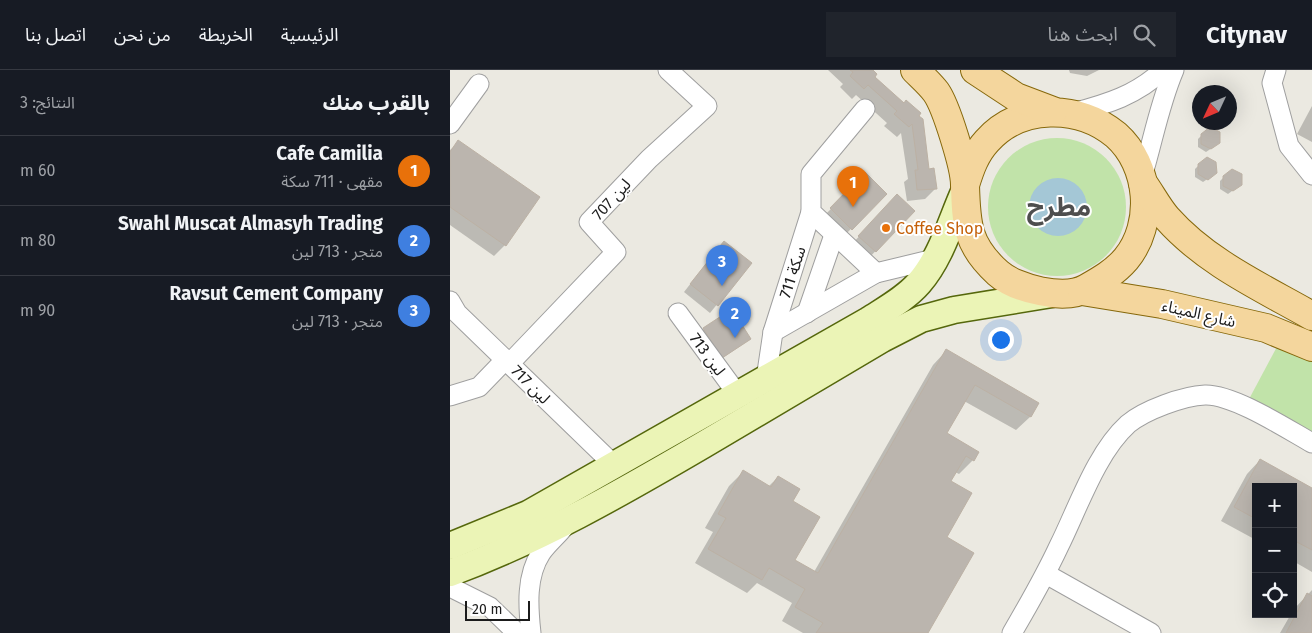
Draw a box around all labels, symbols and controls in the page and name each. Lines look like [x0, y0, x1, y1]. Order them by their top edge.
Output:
search box [826, 12, 1176, 57]
icon: search [1130, 21, 1158, 49]
text: Citynav [1206, 21, 1287, 49]
text: ابحث هنا [1047, 23, 1118, 46]
text: اتصل بنا [25, 24, 86, 46]
text: من نحن [114, 24, 171, 46]
text: الخريطة [199, 24, 253, 46]
text: الرئيسية [281, 24, 339, 46]
north arrow [1192, 85, 1237, 130]
text: بالقرب منك [323, 90, 430, 116]
text: النتائج: 3 [20, 93, 75, 112]
text: Cafe Camilia [276, 142, 383, 165]
text: 60 m [20, 161, 55, 180]
text: 1 [410, 161, 418, 180]
pin: 1 [837, 166, 869, 207]
text: مقهى · 711 سكة [281, 172, 383, 191]
street label: لين 707 [588, 175, 635, 224]
district label: مطرح [1027, 192, 1091, 226]
text: Swahl Muscat Almasyh Trading [118, 212, 383, 235]
place label: Coffee Shop [896, 219, 983, 238]
marker: Coffee Shop [880, 222, 892, 234]
text: 80 m [20, 231, 56, 250]
text: 2 [410, 231, 418, 250]
text: متجر · 713 لين [292, 242, 383, 261]
street label: 711 سكة [775, 244, 810, 300]
pin: 3 [706, 245, 738, 286]
text: Ravsut Cement Company [170, 282, 383, 305]
street label: شارع الميناء [1159, 296, 1238, 334]
pin: 2 [719, 297, 751, 338]
text: 90 m [20, 301, 55, 320]
text: 3 [410, 301, 418, 320]
text: متجر · 713 لين [292, 312, 383, 331]
your location [988, 327, 1014, 353]
street label: 713 لين [686, 329, 729, 379]
street label: لين 717 [507, 361, 554, 408]
map controls [1252, 483, 1297, 618]
button: + [1252, 483, 1297, 528]
button: − [1252, 528, 1297, 573]
button: locate [1252, 573, 1297, 618]
scale bar [465, 598, 530, 621]
text: 20 m [472, 601, 502, 618]

